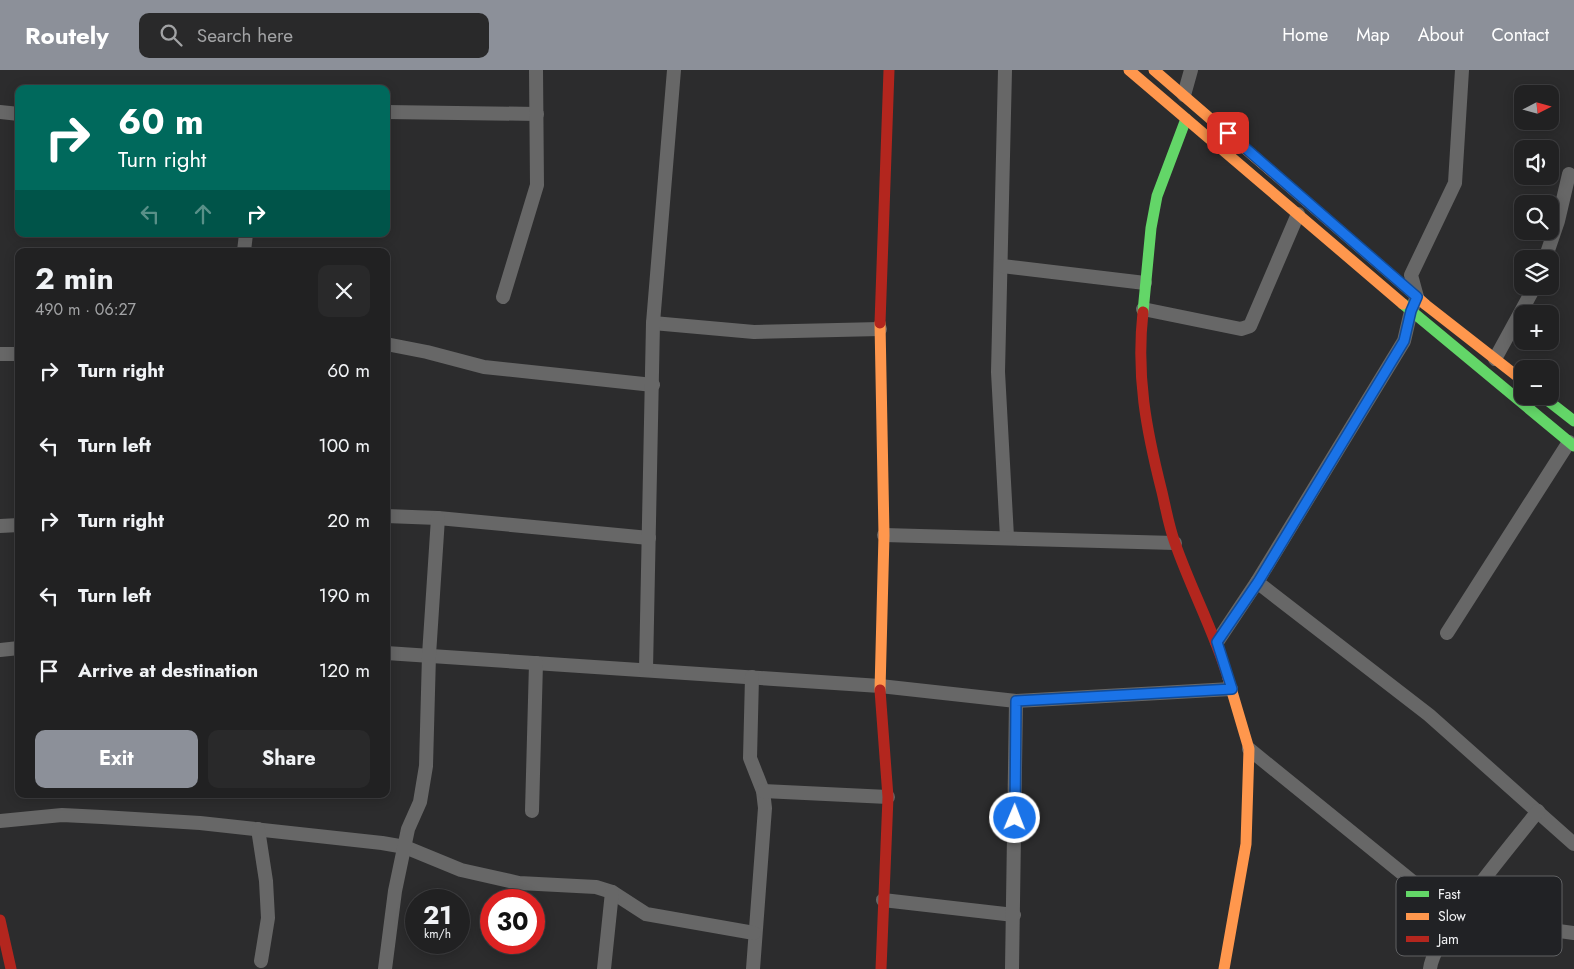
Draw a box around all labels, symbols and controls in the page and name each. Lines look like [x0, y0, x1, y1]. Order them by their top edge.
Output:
search box [139, 13, 489, 58]
text: Routely [25, 18, 109, 53]
icon: search [157, 21, 185, 49]
text: Search here [197, 22, 293, 49]
text: Home [1282, 22, 1328, 48]
text: Map [1356, 22, 1390, 48]
text: About [1418, 22, 1463, 48]
text: Contact [1491, 22, 1549, 48]
north arrow [1514, 85, 1559, 130]
map controls [1514, 85, 1559, 405]
text: 60 m [118, 97, 204, 147]
icon: right [35, 105, 100, 170]
pin [1207, 112, 1249, 154]
icon: arrive [1214, 119, 1242, 147]
button: sound [1514, 140, 1559, 185]
text: Turn right [118, 143, 206, 175]
button: search [1514, 195, 1559, 240]
icon: left [136, 200, 164, 228]
icon: ahead [189, 200, 217, 228]
icon: right [242, 200, 270, 228]
button: layers [1514, 250, 1559, 295]
text: 2 min [35, 257, 114, 300]
button: close [318, 265, 370, 317]
text: 490 m · 06:27 [35, 298, 136, 321]
button: + [1514, 305, 1559, 350]
icon: right [35, 357, 63, 385]
text: Turn right [78, 357, 164, 384]
text: 60 m [327, 357, 370, 384]
button: − [1514, 360, 1559, 405]
icon: left [35, 432, 63, 460]
text: Turn left [78, 432, 151, 459]
text: 100 m [318, 432, 370, 459]
icon: right [35, 507, 63, 535]
text: Turn right [78, 507, 164, 534]
text: 20 m [327, 507, 370, 534]
icon: left [35, 582, 63, 610]
text: Turn left [78, 582, 151, 609]
text: 190 m [319, 582, 370, 609]
icon: arrive [35, 657, 63, 685]
text: Arrive at destination [78, 657, 258, 684]
text: 120 m [319, 657, 370, 684]
button: Exit [35, 730, 198, 788]
button: Share [208, 730, 370, 788]
position arrow [988, 791, 1040, 843]
legend [1396, 876, 1562, 956]
text: Fast [1438, 884, 1461, 904]
speed limit sign: 30 [480, 889, 545, 954]
text: 21 [423, 897, 452, 933]
text: Slow [1438, 906, 1466, 926]
text: km/h [424, 925, 451, 943]
text: Jam [1436, 929, 1459, 949]

